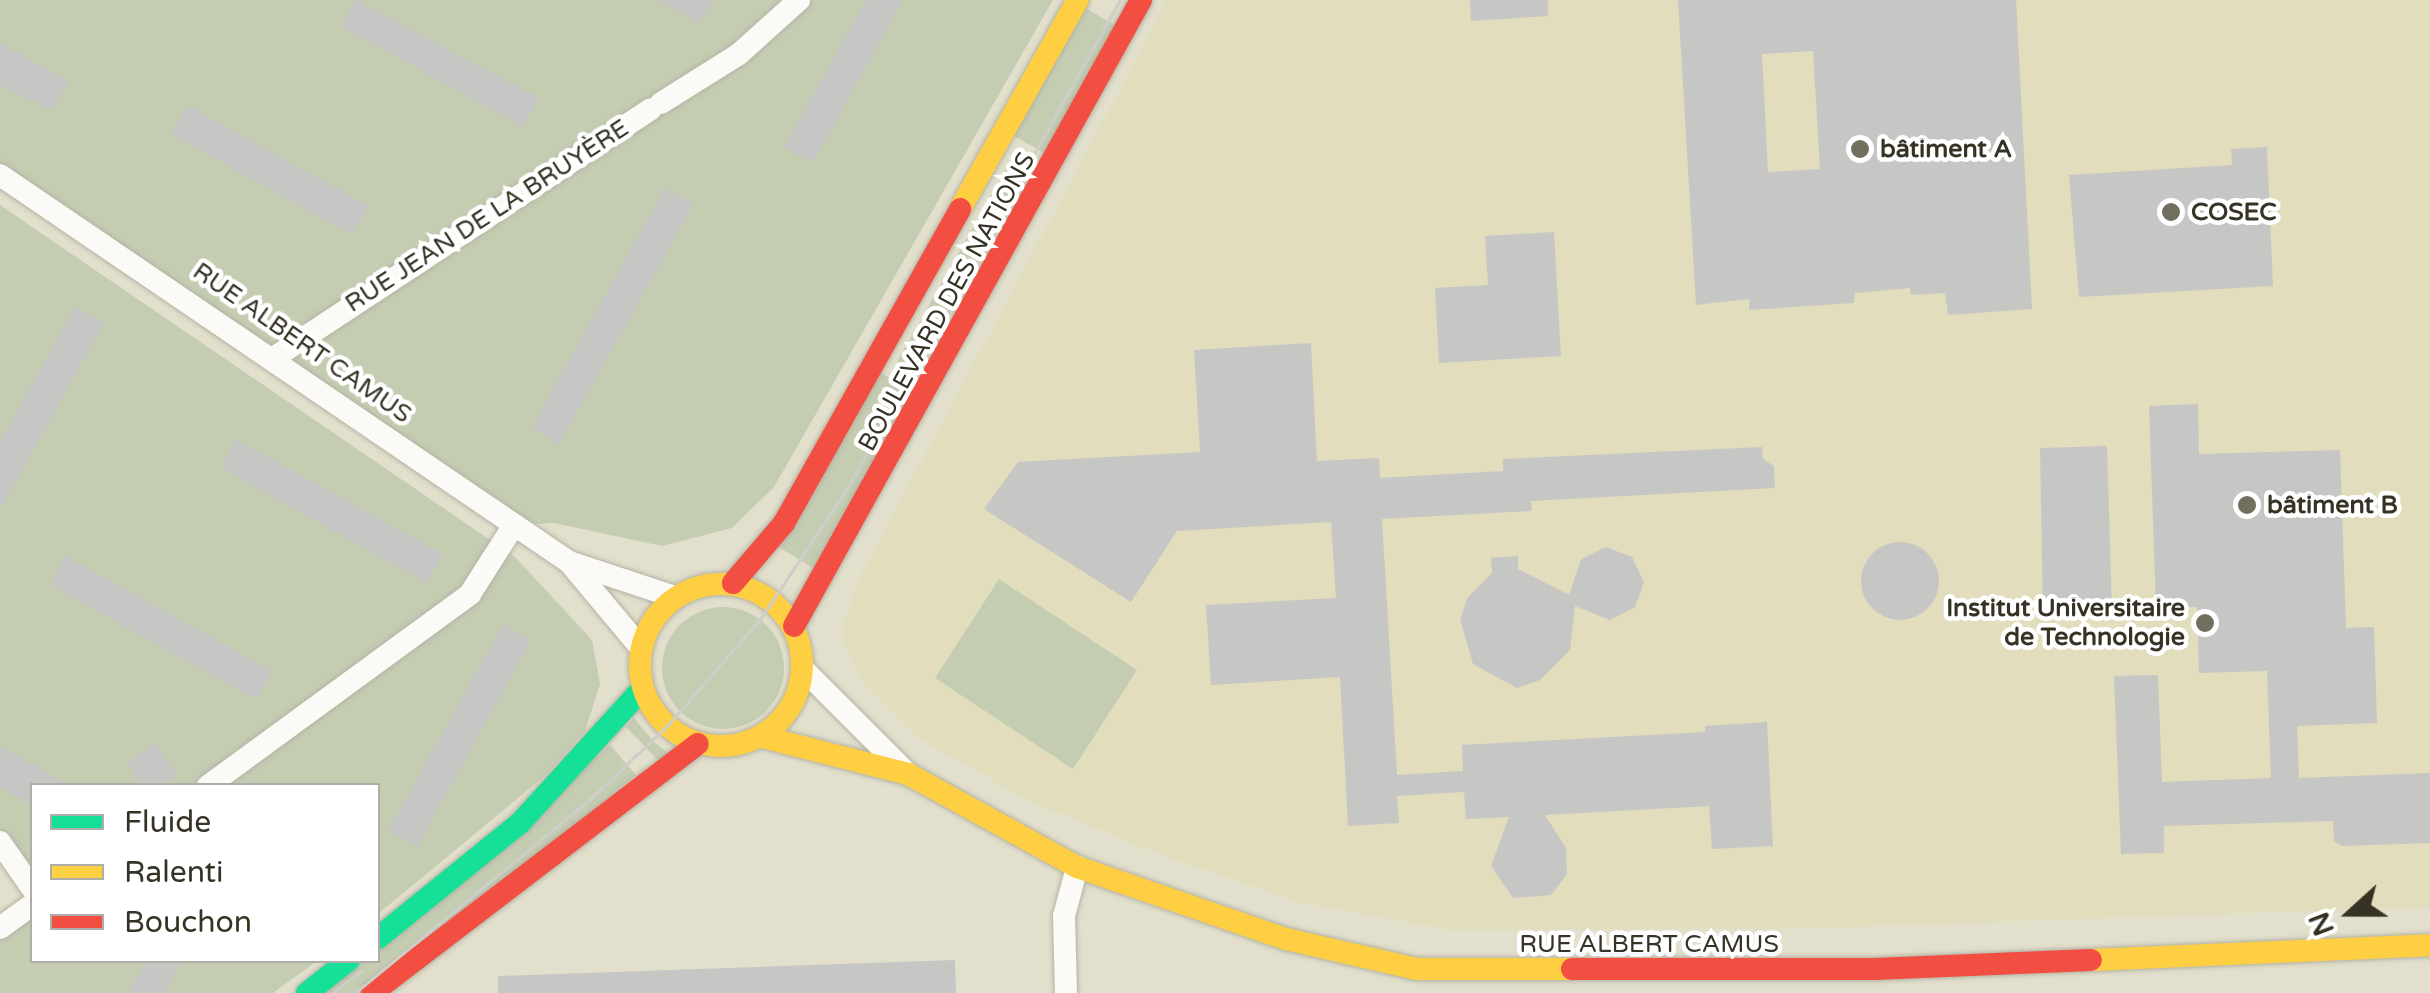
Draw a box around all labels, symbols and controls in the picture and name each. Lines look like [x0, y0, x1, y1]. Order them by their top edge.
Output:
street label: RUE JEAN DE LA BRUYÈRE [340, 113, 634, 319]
place label: bâtiment A [1880, 134, 2012, 164]
marker: bâtiment A [1849, 138, 1871, 160]
street label: BOULEVARD DES NATIONS [852, 147, 1042, 457]
place label: COSEC [2191, 197, 2277, 227]
marker: COSEC [2160, 201, 2182, 223]
street label: RUE ALBERT CAMUS [187, 256, 417, 430]
place label: bâtiment B [2267, 490, 2398, 520]
marker: bâtiment B [2236, 494, 2258, 516]
place label: Institut Universitaire de Technologie [1946, 594, 2185, 653]
marker: Institut Universitaire de Technologie [2194, 612, 2216, 634]
legend [30, 783, 380, 963]
text: Fluide [124, 804, 211, 841]
text: Ralenti [124, 854, 224, 891]
north arrow [2300, 863, 2400, 963]
text: Bouchon [124, 904, 252, 941]
text: N [2302, 907, 2342, 940]
street label: RUE ALBERT CAMUS [1519, 929, 1779, 959]

